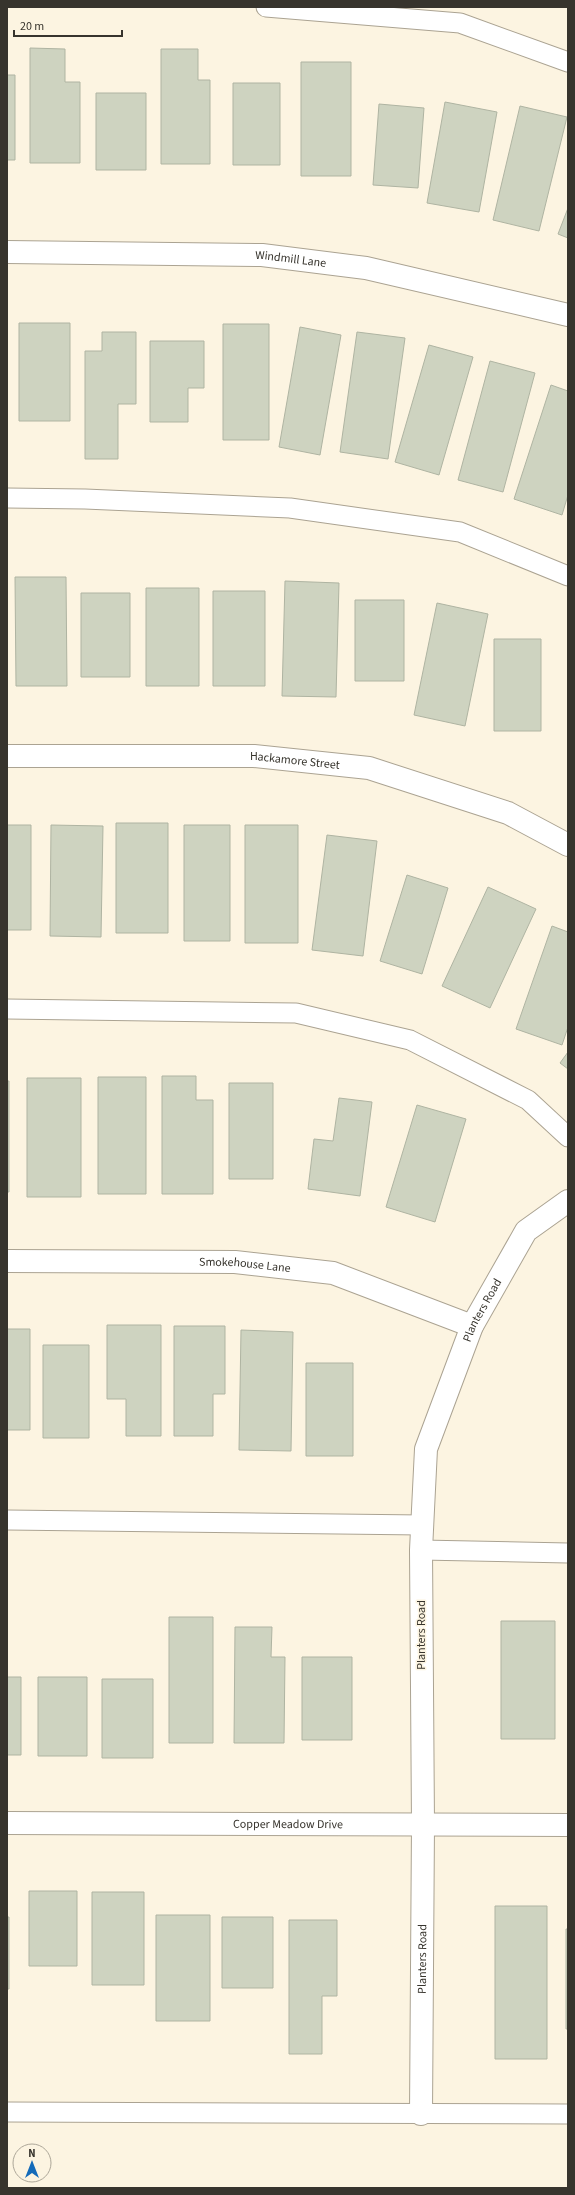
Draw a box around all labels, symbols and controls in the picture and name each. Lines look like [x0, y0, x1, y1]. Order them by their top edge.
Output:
scale bar [14, 12, 122, 38]
text: 20 m [20, 18, 44, 35]
street label: Windmill Lane [255, 246, 327, 271]
street label: Hackamore Street [250, 748, 341, 773]
street label: Smokehouse Lane [199, 1253, 292, 1277]
street label: Planters Road [458, 1275, 506, 1344]
street label: Planters Road [413, 1600, 430, 1670]
street label: Copper Meadow Drive [233, 1815, 343, 1833]
street label: Planters Road [413, 1924, 431, 1994]
north arrow [12, 2143, 52, 2183]
text: N [28, 2146, 36, 2161]

